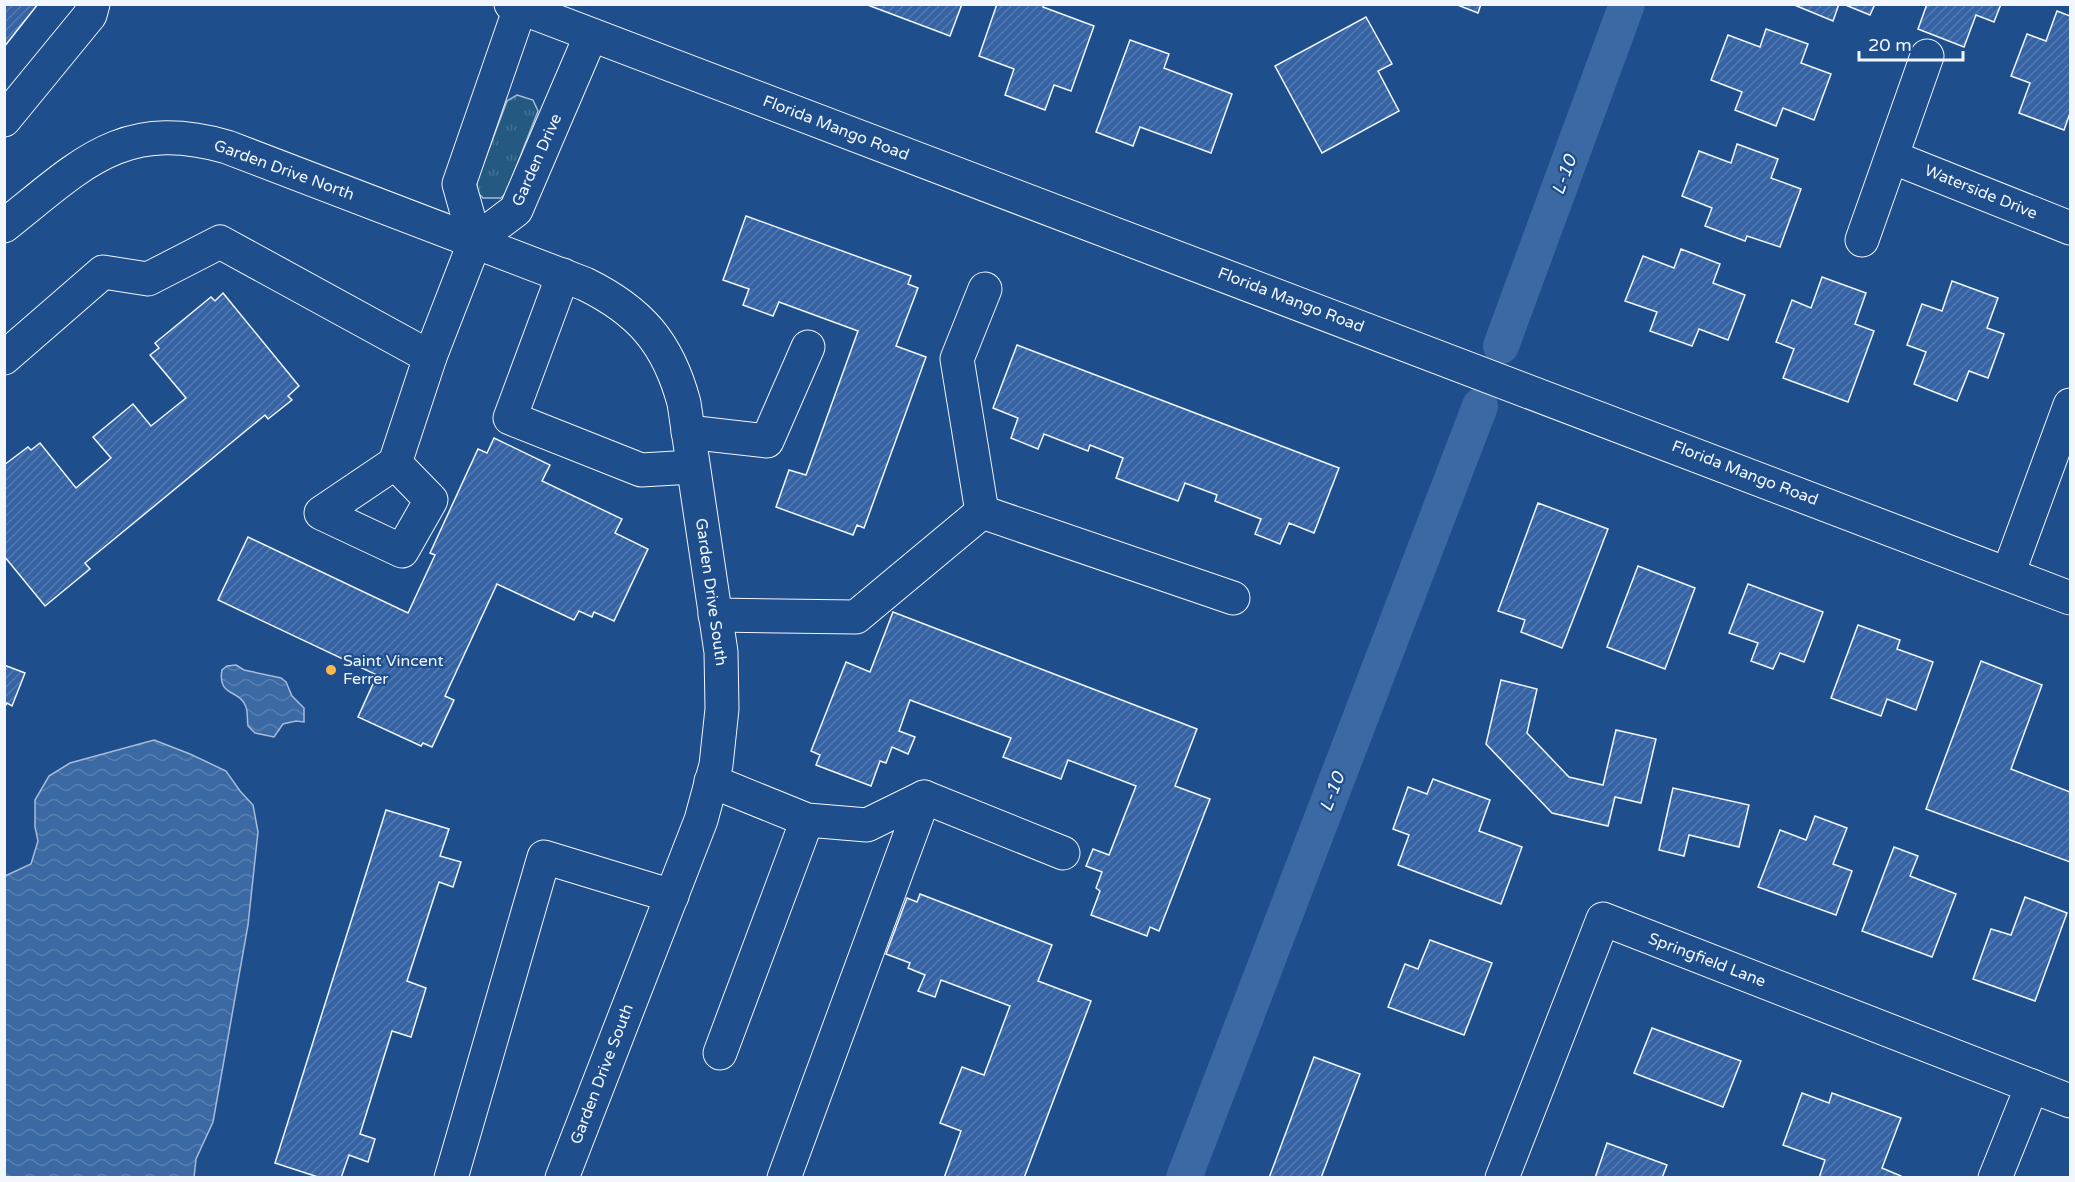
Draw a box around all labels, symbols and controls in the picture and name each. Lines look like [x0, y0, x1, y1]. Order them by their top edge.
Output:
scale bar [1859, 24, 1962, 62]
text: 20 m [1868, 34, 1912, 56]
street label: Florida Mango Road [760, 91, 912, 165]
street label: Garden Drive [508, 110, 566, 210]
street label: Garden Drive North [211, 135, 357, 205]
water label: L-10 [1547, 151, 1582, 198]
street label: Waterside Drive [1922, 160, 2040, 224]
street label: Florida Mango Road [1215, 263, 1367, 337]
street label: Florida Mango Road [1669, 436, 1821, 510]
street label: Garden Drive South [691, 517, 731, 667]
place label: Saint Vincent Ferrer [343, 651, 444, 689]
marker: Saint Vincent Ferrer [324, 663, 338, 677]
water label: L-10 [1315, 768, 1350, 815]
street label: Springfield Lane [1645, 928, 1769, 992]
street label: Garden Drive South [566, 1001, 638, 1147]

